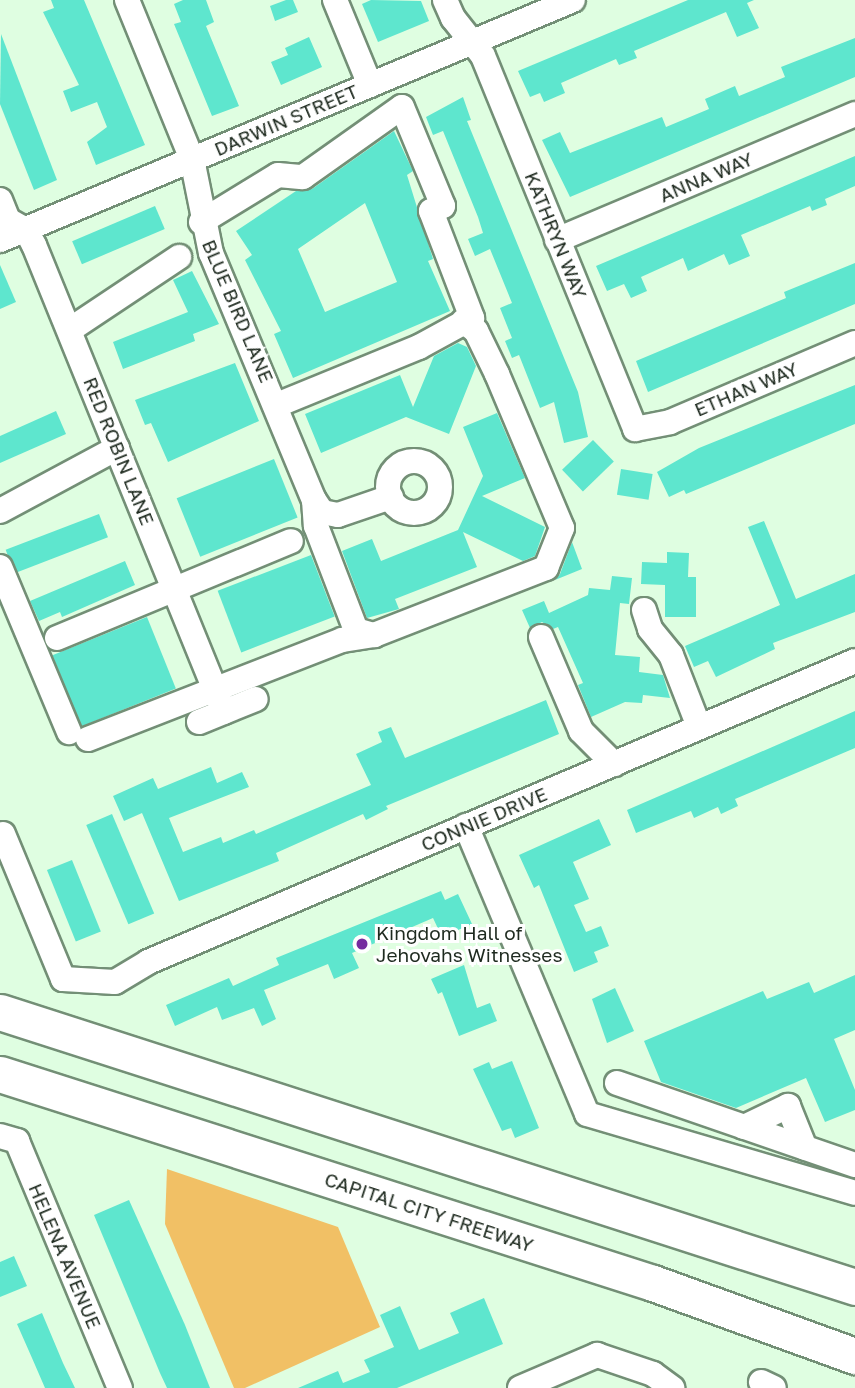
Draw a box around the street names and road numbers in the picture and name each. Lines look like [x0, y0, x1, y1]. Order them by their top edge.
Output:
street label: DARWIN STREET [211, 79, 361, 161]
street label: ANNA WAY [656, 147, 756, 207]
street label: KATHRYN WAY [520, 168, 592, 302]
street label: BLUE BIRD LANE [198, 236, 278, 386]
street label: ETHAN WAY [691, 357, 801, 421]
street label: RED ROBIN LANE [79, 374, 159, 528]
street label: CONNIE DRIVE [418, 782, 550, 856]
street label: CAPITAL CITY FREEWAY [322, 1167, 536, 1257]
street label: HELENA AVENUE [24, 1180, 106, 1332]

